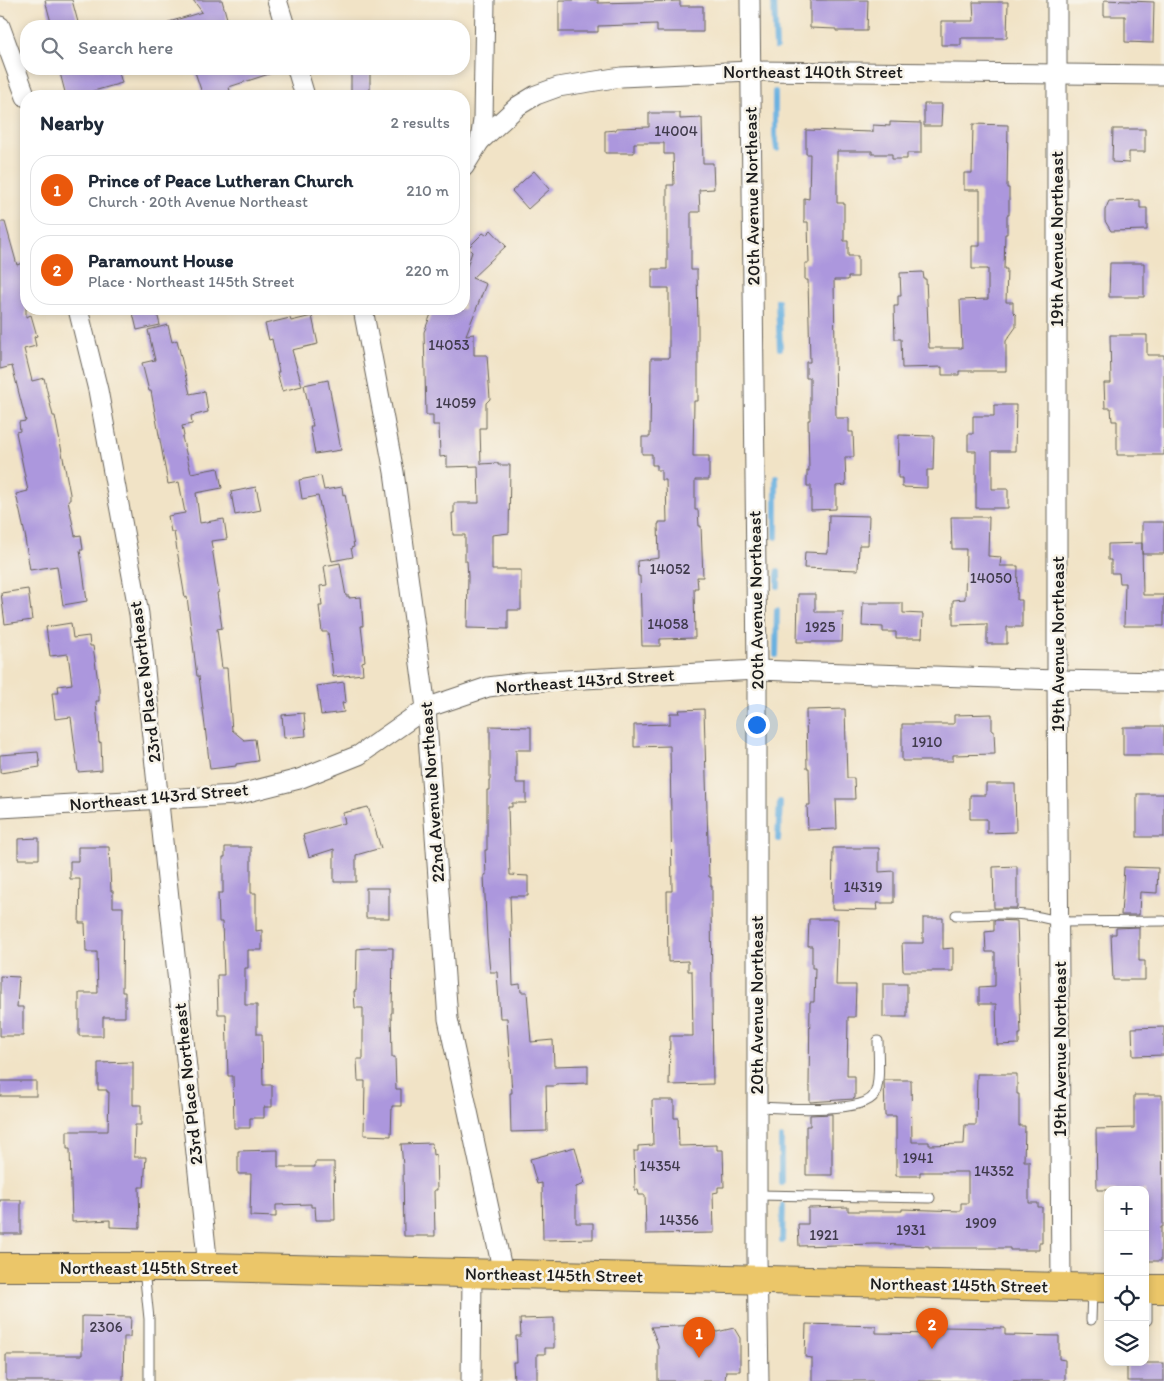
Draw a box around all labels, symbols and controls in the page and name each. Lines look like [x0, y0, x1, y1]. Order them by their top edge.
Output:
search box [20, 20, 470, 75]
icon: search [38, 34, 66, 62]
text: Search here [78, 36, 173, 59]
street label: Northeast 140th Street [723, 61, 903, 83]
street label: 20th Avenue Northeast [739, 106, 765, 286]
text: Nearby [40, 110, 104, 135]
text: 2 results [390, 113, 450, 132]
house number: 14004 [654, 122, 698, 140]
street label: 19th Avenue Northeast [1046, 151, 1068, 327]
text: Prince of Peace Lutheran Church [88, 169, 353, 192]
text: 1 [53, 181, 61, 200]
text: 210 m [406, 181, 449, 200]
text: Church · 20th Avenue Northeast [88, 192, 308, 211]
text: Paramount House [88, 249, 234, 272]
text: 2 [53, 261, 61, 280]
text: 220 m [405, 261, 449, 280]
text: Place · Northeast 145th Street [88, 272, 295, 291]
house number: 14053 [428, 336, 470, 354]
house number: 14059 [436, 394, 477, 412]
street label: 20th Avenue Northeast [743, 510, 769, 690]
street label: 19th Avenue Northeast [1047, 556, 1069, 732]
house number: 14052 [650, 560, 691, 578]
house number: 14050 [970, 569, 1012, 587]
street label: 23rd Place Northeast [124, 600, 166, 764]
house number: 14058 [647, 615, 689, 633]
house number: 1925 [805, 618, 835, 636]
street label: Northeast 143rd Street [495, 664, 676, 698]
street label: 22nd Avenue Northeast [415, 701, 449, 883]
your location [744, 712, 770, 738]
house number: 1910 [911, 733, 943, 751]
street label: Northeast 143rd Street [69, 778, 250, 816]
house number: 14319 [844, 878, 883, 896]
street label: 20th Avenue Northeast [746, 915, 768, 1095]
street label: 19th Avenue Northeast [1049, 961, 1071, 1137]
street label: 23rd Place Northeast [169, 1002, 207, 1166]
house number: 1941 [903, 1149, 933, 1167]
house number: 14354 [639, 1157, 681, 1175]
house number: 14352 [974, 1162, 1014, 1180]
map controls [1104, 1186, 1149, 1366]
button: + [1104, 1186, 1149, 1231]
house number: 14356 [659, 1211, 699, 1229]
house number: 1909 [965, 1214, 997, 1232]
house number: 1931 [896, 1221, 926, 1239]
house number: 1921 [809, 1226, 839, 1244]
button: − [1104, 1231, 1149, 1276]
street label: Northeast 145th Street [60, 1257, 238, 1279]
street label: Northeast 145th Street [465, 1262, 644, 1288]
street label: Northeast 145th Street [870, 1272, 1049, 1298]
button: locate [1104, 1276, 1149, 1321]
pin: 2 [916, 1308, 948, 1349]
pin: 1 [683, 1317, 715, 1358]
house number: 2306 [89, 1318, 123, 1336]
button: layers [1104, 1321, 1149, 1366]

